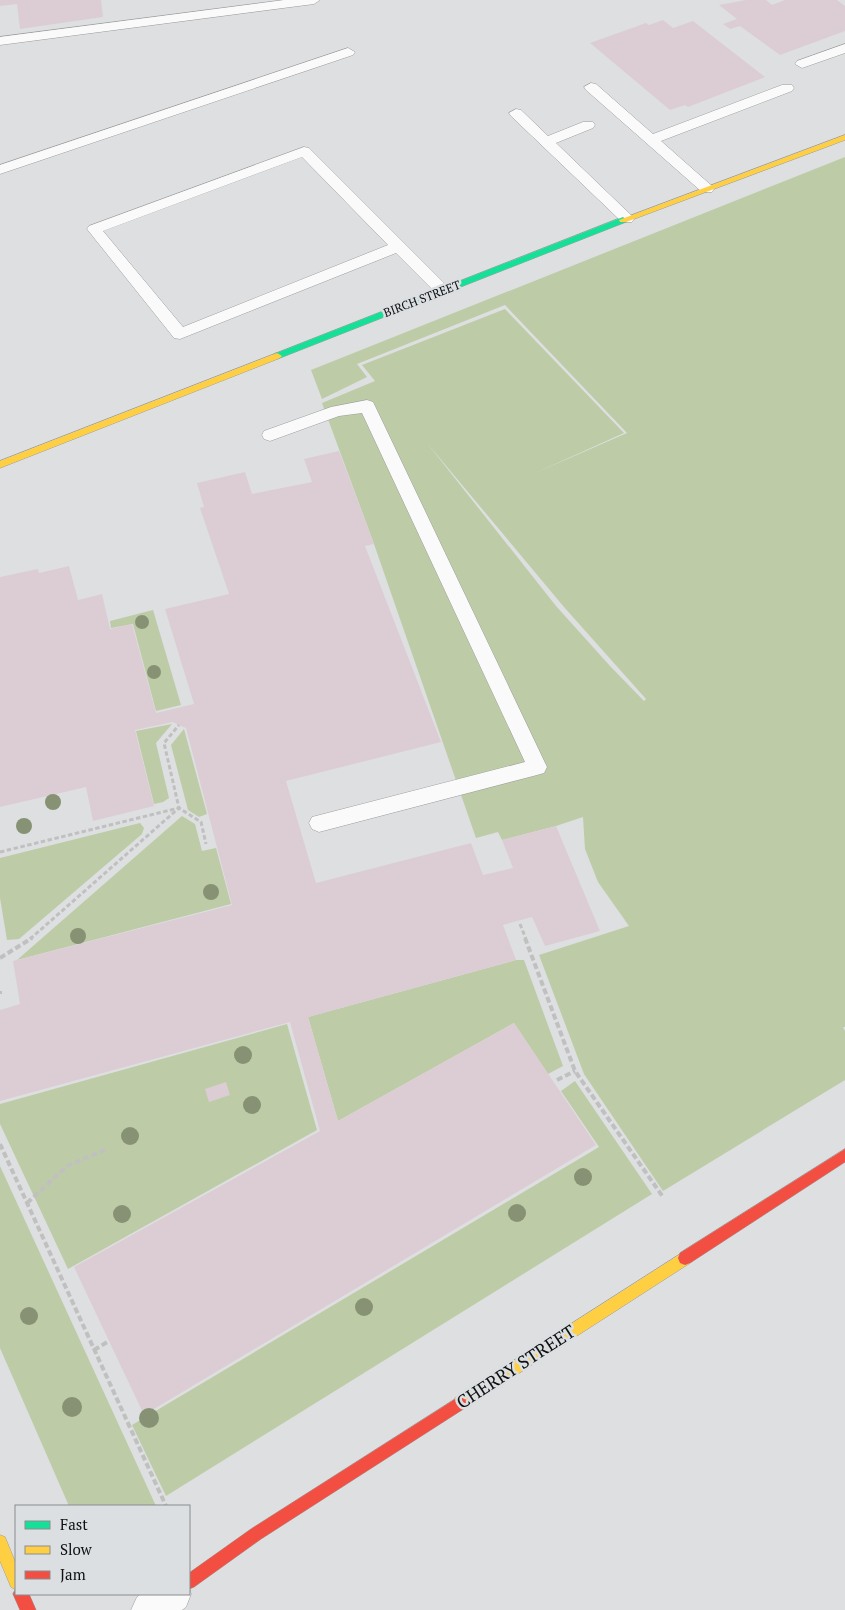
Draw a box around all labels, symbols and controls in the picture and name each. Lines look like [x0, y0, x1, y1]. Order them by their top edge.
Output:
street label: BIRCH STREET [381, 277, 463, 320]
street label: CHERRY STREET [451, 1319, 580, 1414]
legend [15, 1505, 190, 1595]
text: Fast [60, 1514, 88, 1534]
text: Slow [60, 1539, 93, 1559]
text: Jam [60, 1564, 86, 1584]

